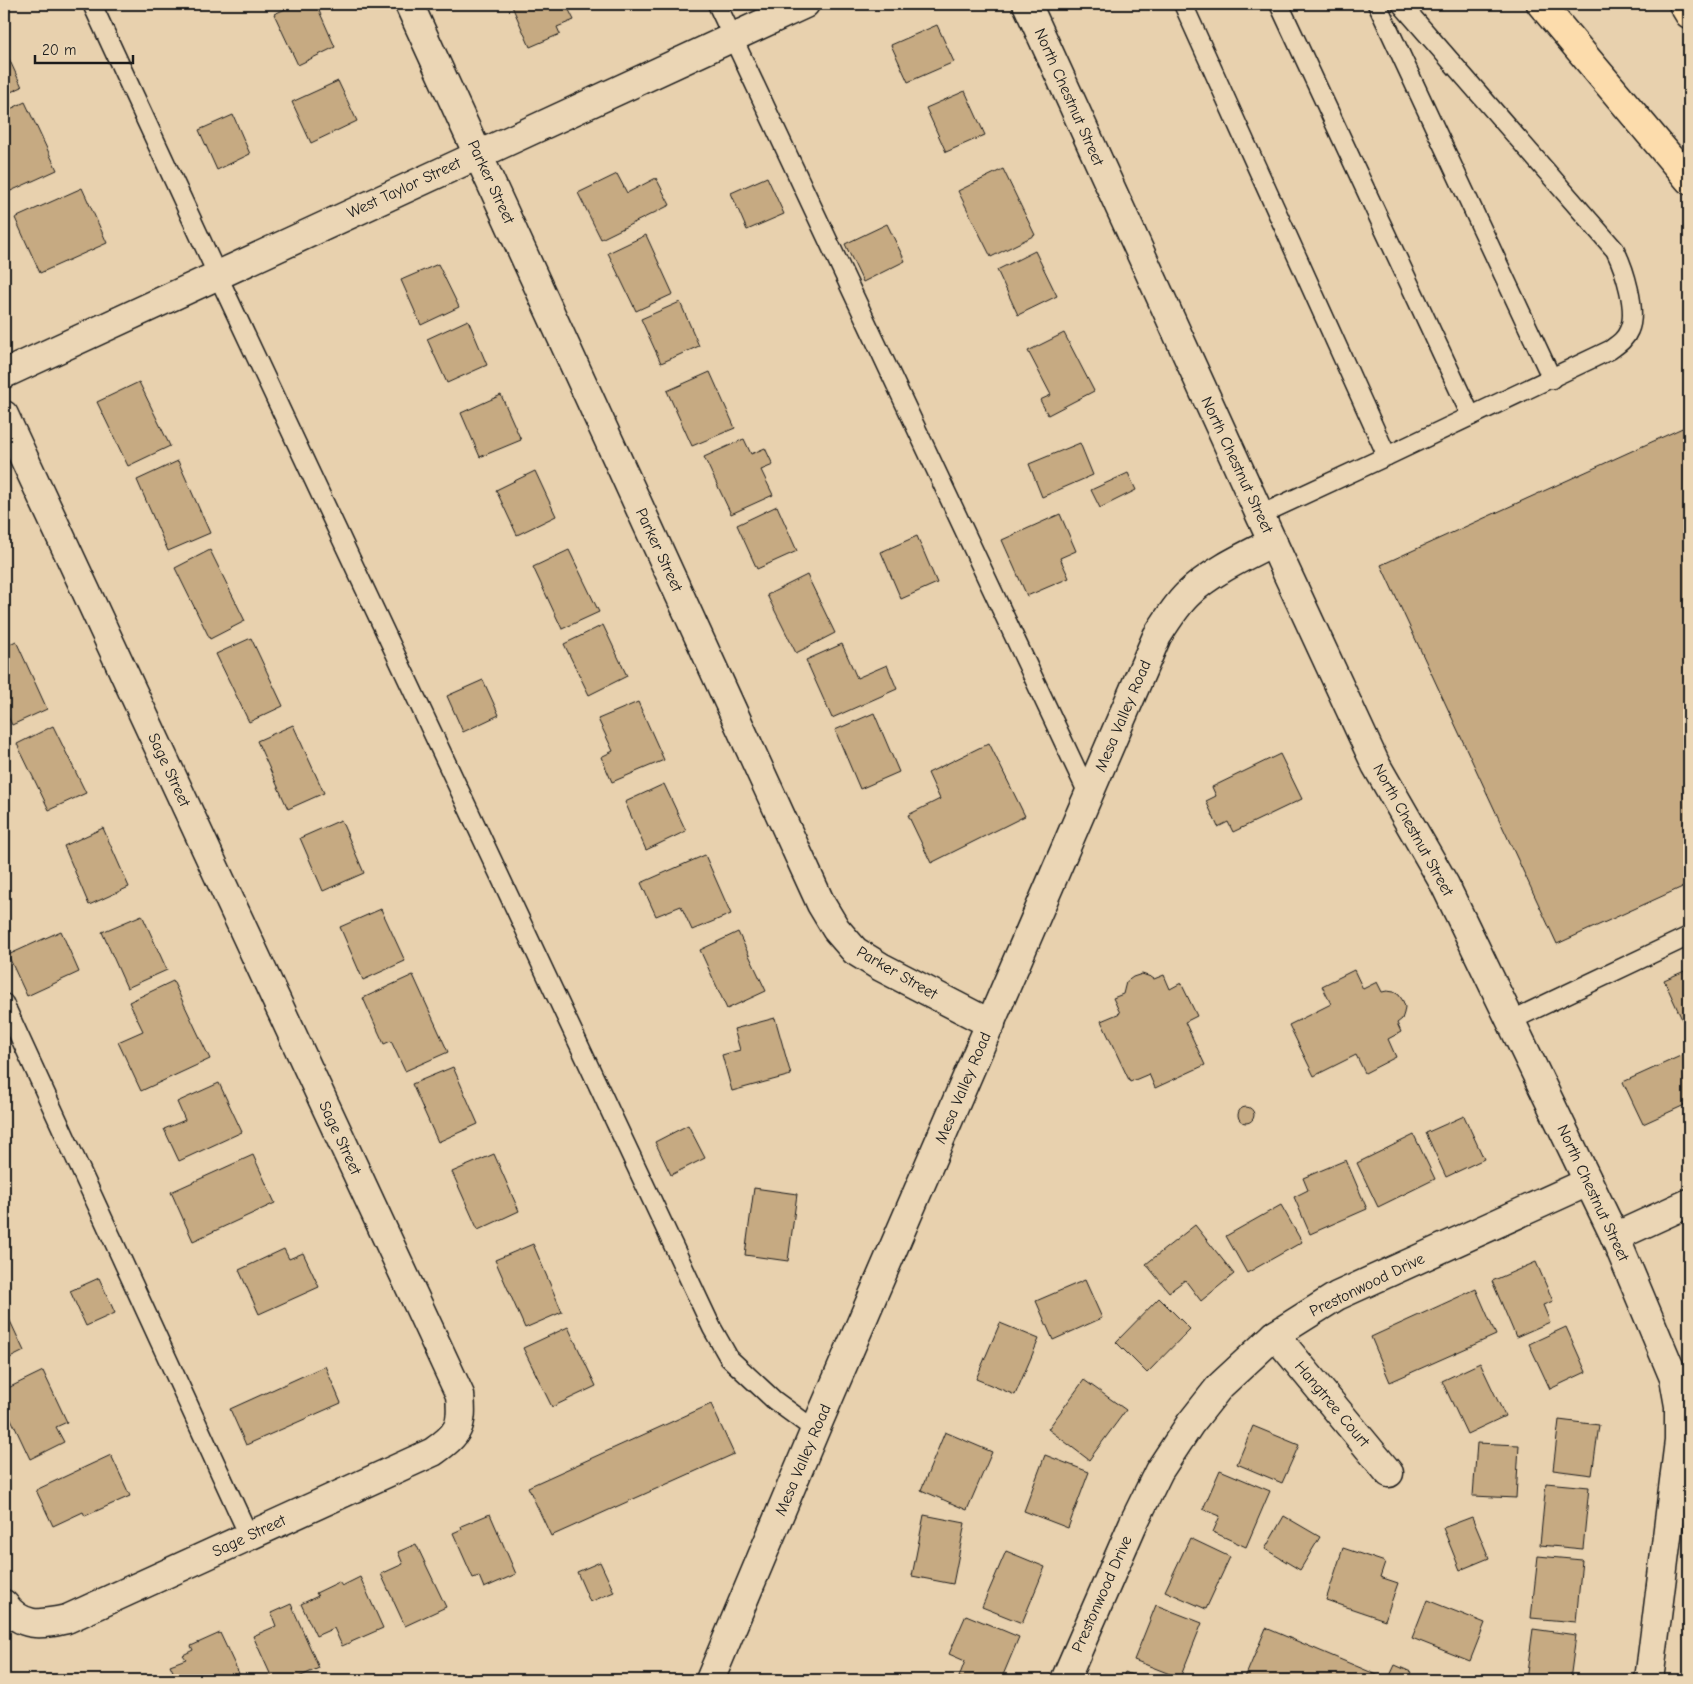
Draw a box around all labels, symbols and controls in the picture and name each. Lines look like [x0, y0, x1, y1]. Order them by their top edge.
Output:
street label: North Chestnut Street [1031, 26, 1108, 169]
scale bar [35, 32, 132, 64]
text: 20 m [42, 41, 76, 59]
street label: Parker Street [464, 137, 518, 227]
street label: West Taylor Street [344, 154, 464, 222]
street label: North Chestnut Street [1197, 394, 1277, 536]
street label: Parker Street [632, 505, 686, 595]
street label: Mesa Valley Road [1091, 657, 1155, 775]
street label: Sage Street [144, 730, 194, 810]
street label: North Chestnut Street [1369, 761, 1457, 900]
street label: Parker Street [853, 943, 941, 1004]
street label: Mesa Valley Road [931, 1029, 995, 1147]
street label: Sage Street [315, 1098, 365, 1178]
street label: North Chestnut Street [1553, 1122, 1633, 1264]
street label: Prestonwood Drive [1307, 1249, 1427, 1321]
street label: Hangtree Court [1291, 1357, 1373, 1451]
street label: Mesa Valley Road [771, 1401, 835, 1519]
street label: Sage Street [209, 1511, 289, 1561]
street label: Prestonwood Drive [1068, 1533, 1136, 1655]

